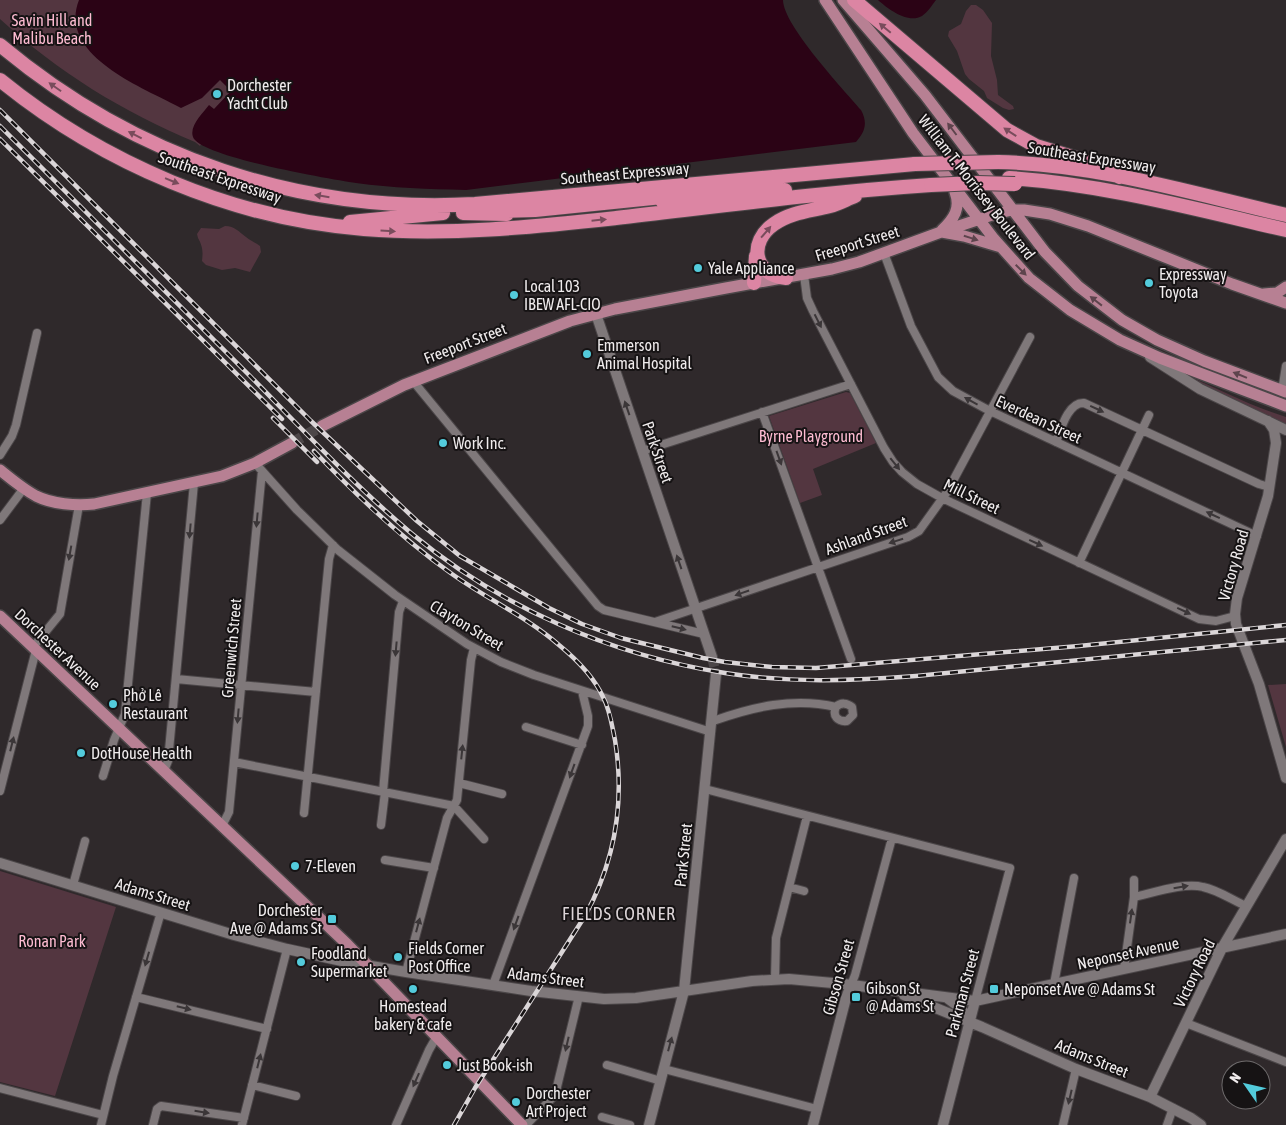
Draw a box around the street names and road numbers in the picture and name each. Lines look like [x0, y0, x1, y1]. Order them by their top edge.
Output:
street label: William T. Morrissey Boulevard [914, 111, 1039, 264]
street label: Southeast Expressway [1027, 138, 1158, 177]
street label: Southeast Expressway [156, 147, 284, 208]
street label: Southeast Expressway [560, 158, 691, 189]
street label: Freeport Street [813, 222, 902, 265]
street label: Freeport Street [421, 319, 509, 368]
street label: Everdean Street [993, 391, 1085, 447]
street label: Park Street [639, 419, 677, 486]
street label: Mill Street [941, 475, 1003, 517]
street label: Ashland Street [823, 512, 910, 558]
street label: Victory Road [1214, 527, 1253, 603]
street label: Clayton Street [426, 596, 507, 655]
street label: Greenwich Street [218, 597, 244, 698]
street label: Dorchester Avenue [11, 605, 105, 693]
street label: Park Street [671, 822, 695, 888]
street label: Adams Street [113, 874, 193, 914]
street label: Neponset Avenue [1075, 933, 1181, 974]
street label: Victory Road [1170, 936, 1219, 1010]
street label: Gibson Street [819, 937, 858, 1017]
street label: Parkman Street [942, 946, 983, 1039]
street label: Adams Street [507, 963, 586, 991]
street label: Adams Street [1053, 1035, 1132, 1081]

